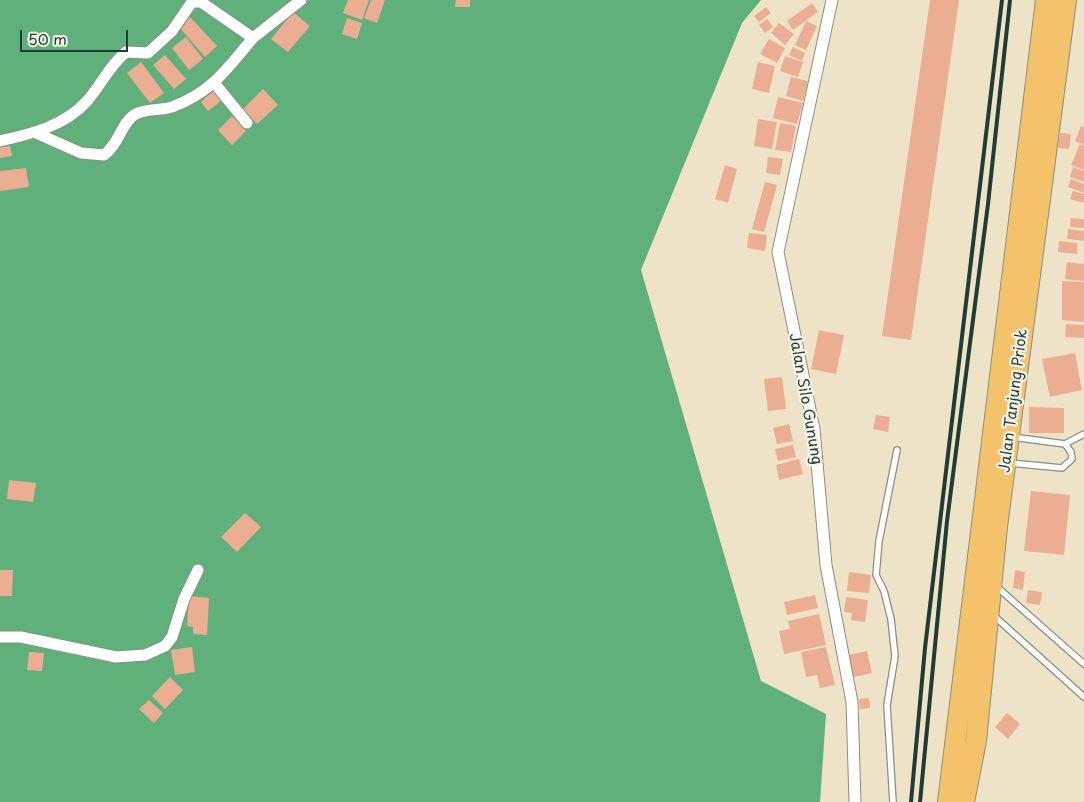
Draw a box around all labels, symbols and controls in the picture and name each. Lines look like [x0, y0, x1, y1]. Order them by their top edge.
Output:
scale bar [22, 20, 130, 52]
text: 50 m [28, 27, 67, 50]
street label: Jalan Tanjung Priok [996, 328, 1032, 474]
street label: Jalan Silo Gunung [785, 332, 825, 466]

